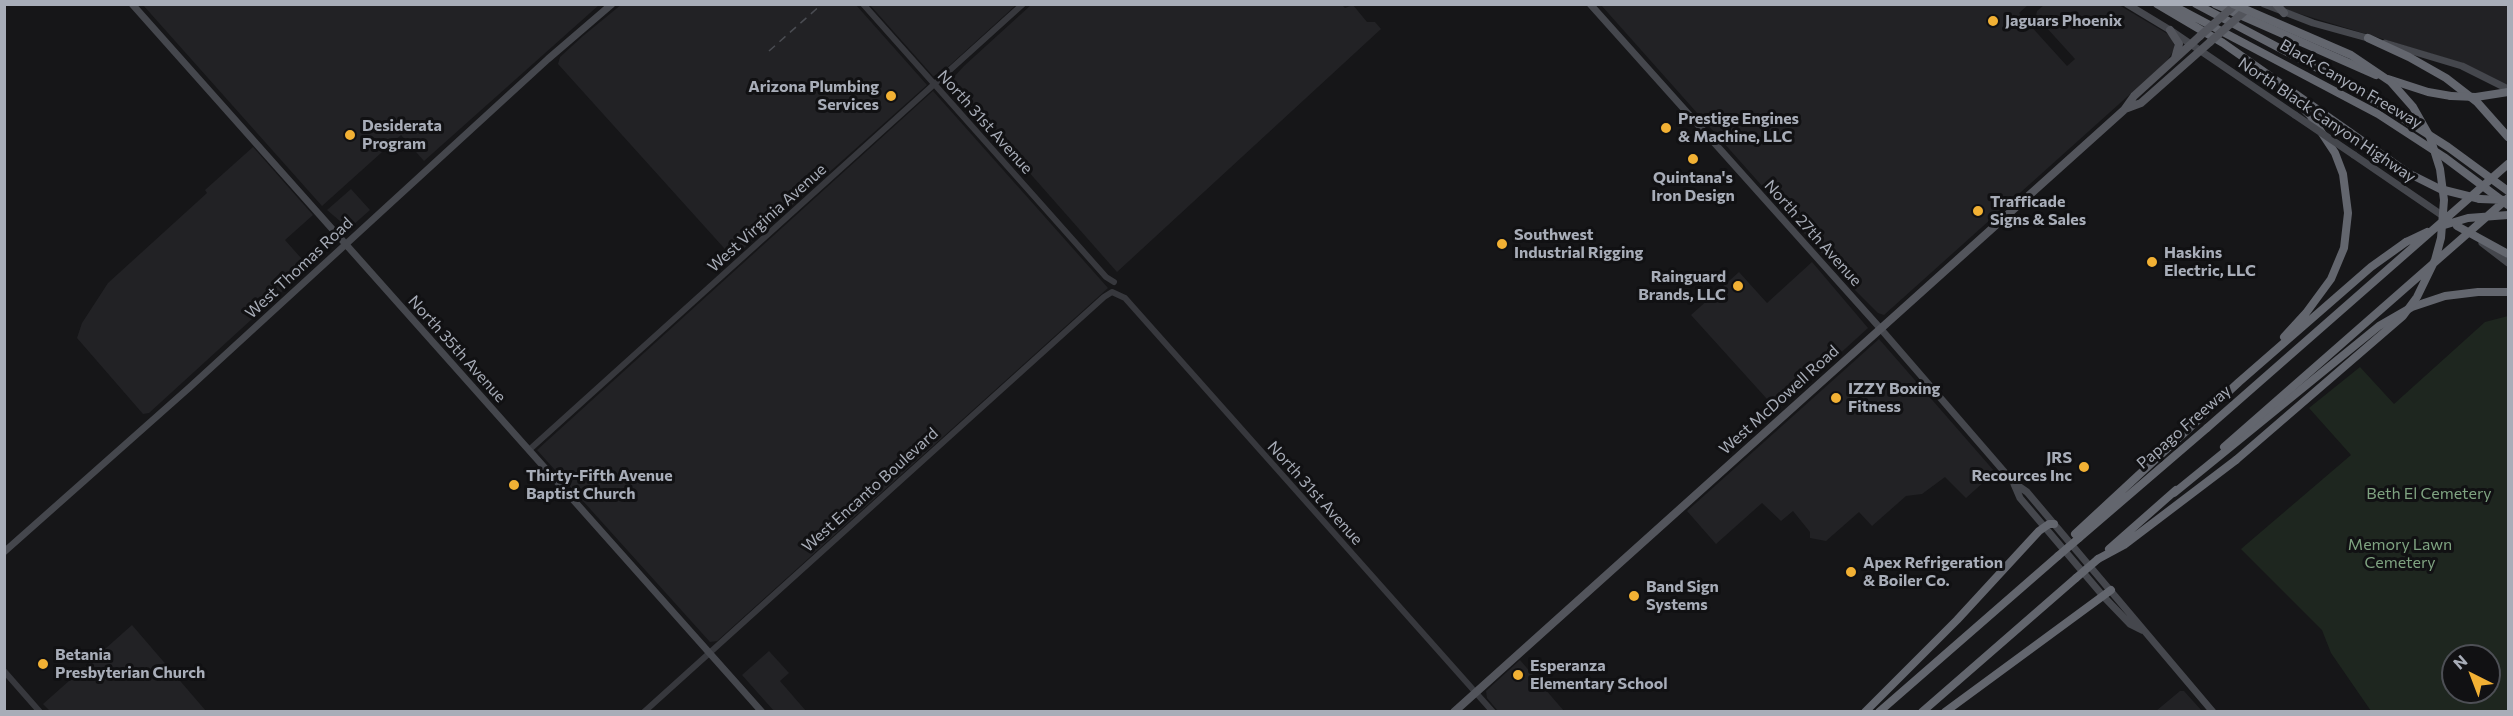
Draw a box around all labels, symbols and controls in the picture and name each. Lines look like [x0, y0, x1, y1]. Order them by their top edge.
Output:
place label: Jaguars Phoenix [2005, 11, 2122, 31]
marker: Jaguars Phoenix [1986, 14, 2000, 28]
street label: Black Canyon Freeway [2276, 35, 2426, 133]
street label: North Black Canyon Highway [2235, 53, 2419, 187]
street label: North 31st Avenue [933, 66, 1037, 178]
place label: Arizona Plumbing Services [748, 77, 879, 115]
marker: Arizona Plumbing Services [884, 89, 898, 103]
place label: Prestige Engines & Machine, LLC [1678, 109, 1799, 147]
place label: Desiderata Program [362, 116, 442, 154]
marker: Prestige Engines & Machine, LLC [1659, 121, 1673, 135]
marker: Desiderata Program [343, 128, 357, 142]
marker: Quintana's Iron Design [1686, 152, 1700, 166]
street label: West Virginia Avenue [704, 160, 830, 276]
place label: Quintana's Iron Design [1651, 168, 1735, 206]
street label: North 27th Avenue [1760, 176, 1866, 290]
place label: Trafficade Signs & Sales [1990, 192, 2086, 230]
marker: Trafficade Signs & Sales [1971, 204, 1985, 218]
street label: West Thomas Road [241, 213, 357, 323]
place label: Southwest Industrial Rigging [1514, 225, 1643, 263]
marker: Southwest Industrial Rigging [1495, 237, 1509, 251]
place label: Haskins Electric, LLC [2164, 243, 2256, 281]
marker: Haskins Electric, LLC [2145, 255, 2159, 269]
place label: Rainguard Brands, LLC [1638, 267, 1726, 305]
marker: Rainguard Brands, LLC [1731, 279, 1745, 293]
street label: North 35th Avenue [404, 292, 510, 406]
street label: West McDowell Road [1715, 341, 1843, 459]
place label: IZZY Boxing Fitness [1848, 379, 1940, 417]
street label: Papago Freeway [2133, 381, 2235, 473]
marker: IZZY Boxing Fitness [1829, 391, 1843, 405]
street label: West Encanto Boulevard [798, 424, 942, 556]
street label: North 31st Avenue [1263, 437, 1367, 549]
place label: JRS Recources Inc [1972, 448, 2072, 486]
marker: JRS Recources Inc [2077, 460, 2091, 474]
place label: Thirty-Fifth Avenue Baptist Church [526, 466, 673, 504]
marker: Thirty-Fifth Avenue Baptist Church [507, 478, 521, 492]
park label: Beth El Cemetery [2366, 484, 2492, 504]
park label: Memory Lawn Cemetery [2348, 535, 2452, 573]
place label: Apex Refrigeration & Boiler Co. [1863, 553, 2003, 591]
marker: Apex Refrigeration & Boiler Co. [1844, 565, 1858, 579]
place label: Band Sign Systems [1646, 577, 1719, 615]
marker: Band Sign Systems [1627, 589, 1641, 603]
north arrow [2441, 644, 2501, 704]
place label: Betania Presbyterian Church [55, 645, 205, 683]
text: N [2449, 651, 2471, 673]
place label: Esperanza Elementary School [1530, 656, 1668, 694]
marker: Betania Presbyterian Church [36, 657, 50, 671]
marker: Esperanza Elementary School [1511, 668, 1525, 682]

